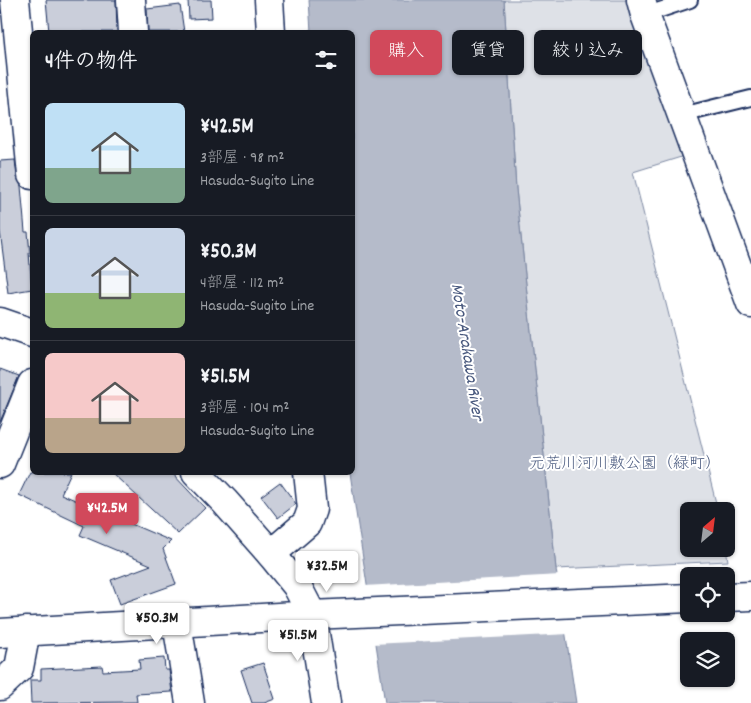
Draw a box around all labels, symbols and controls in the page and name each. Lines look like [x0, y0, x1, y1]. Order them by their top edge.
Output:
chip: 購入 [370, 30, 442, 75]
chip: 賃貸 [452, 30, 524, 75]
chip: 絞り込み [534, 30, 642, 75]
icon: filters [312, 46, 340, 74]
text: 4件の物件 [45, 48, 138, 78]
text: ¥42.5M [200, 113, 254, 143]
icon: home [85, 123, 145, 183]
text: 3部屋 · 98 m² [200, 147, 284, 170]
text: Hasuda-Sugito Line [200, 170, 314, 193]
text: ¥50.3M [200, 238, 256, 268]
icon: home [85, 248, 145, 308]
text: 4部屋 · 112 m² [200, 272, 284, 295]
water label: Moto-Arakawa River [443, 282, 490, 425]
text: Hasuda-Sugito Line [200, 295, 314, 318]
text: ¥51.5M [200, 363, 250, 393]
icon: home [85, 373, 145, 433]
text: 3部屋 · 104 m² [200, 397, 289, 420]
text: Hasuda-Sugito Line [200, 420, 314, 443]
park label: 元荒川河川敷公園（緑町） [529, 453, 721, 476]
pin: ¥42.5M [66, 492, 148, 535]
text: ¥42.5M [87, 497, 127, 520]
north arrow [680, 502, 735, 558]
map controls [680, 502, 735, 687]
pin: ¥32.5M [286, 550, 368, 593]
text: ¥32.5M [306, 555, 348, 578]
button: locate [680, 567, 735, 622]
pin: ¥50.3M [116, 602, 198, 645]
text: ¥50.3M [135, 607, 179, 630]
pin: ¥51.5M [257, 620, 339, 662]
text: ¥51.5M [279, 624, 317, 647]
button: layers [680, 632, 735, 687]

